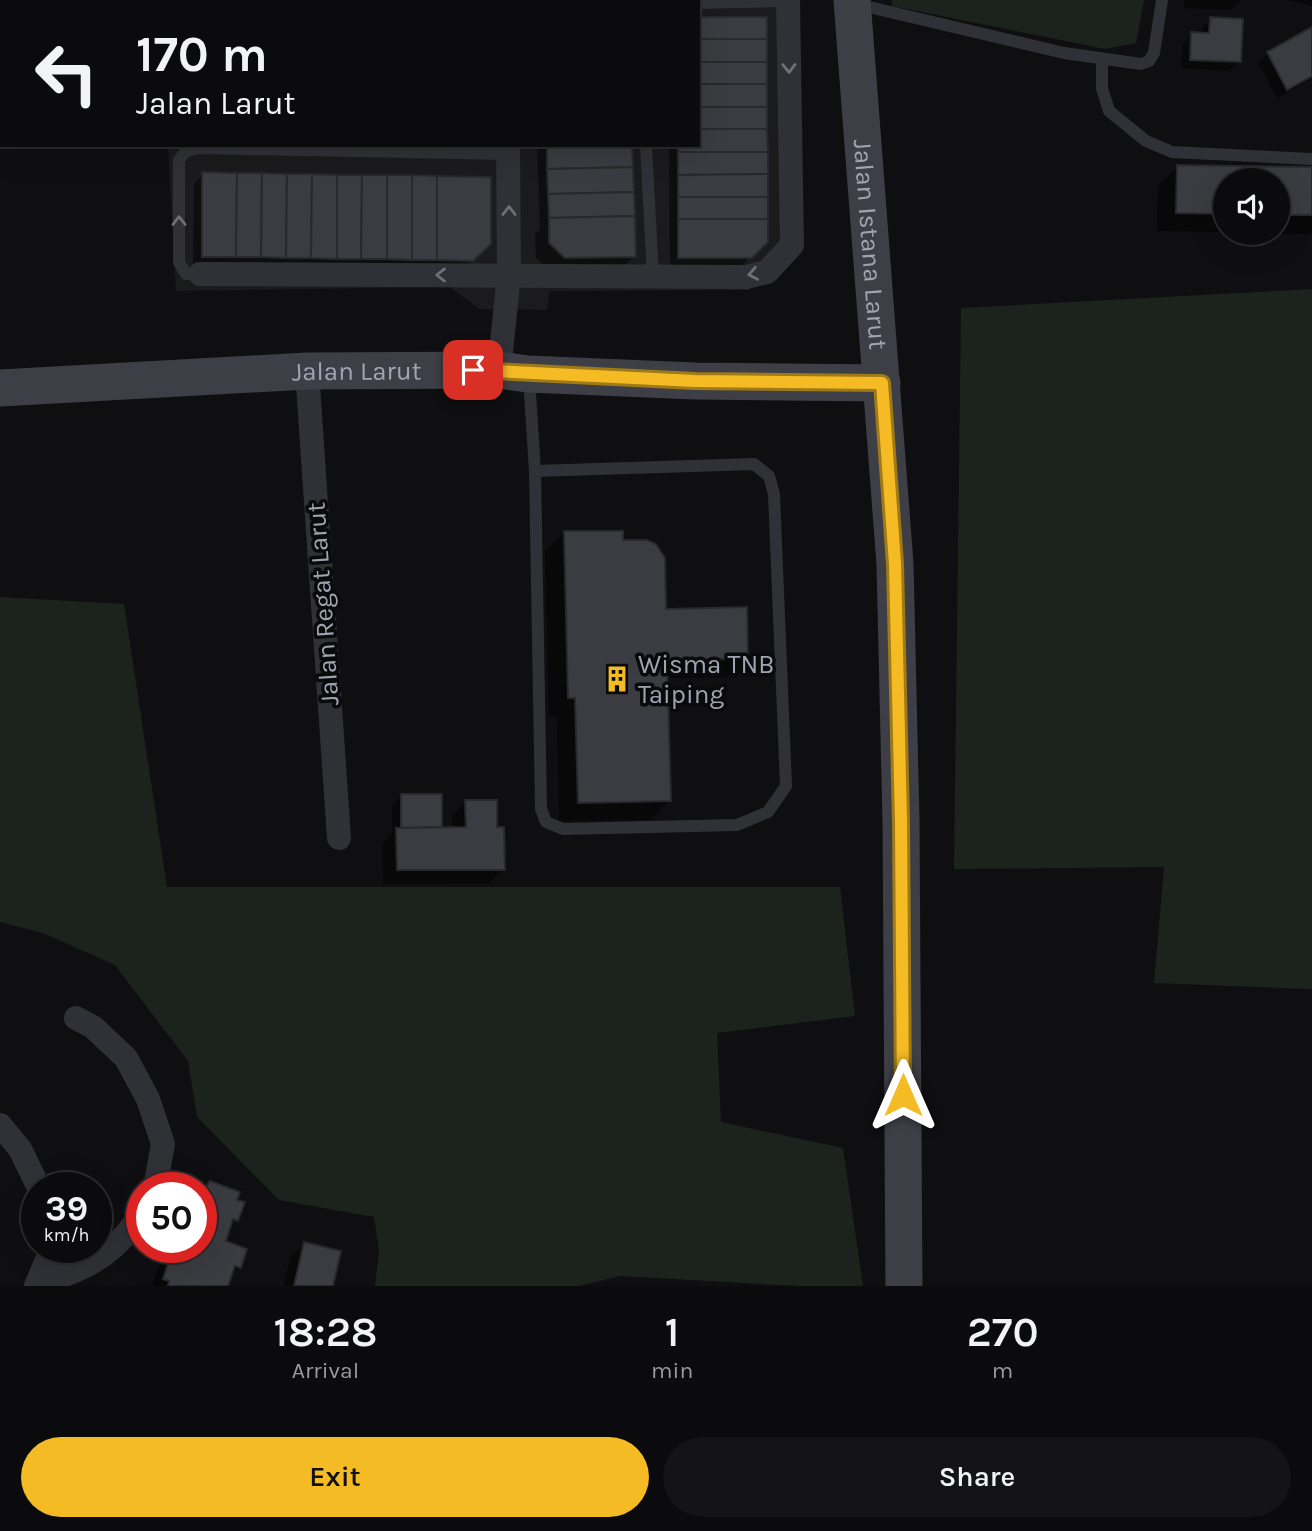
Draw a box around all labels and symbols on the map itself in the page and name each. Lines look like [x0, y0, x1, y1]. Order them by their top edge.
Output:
one-way arrow [781, 63, 797, 74]
street label: Jalan Istana Larut [847, 138, 894, 351]
one-way arrow [501, 205, 517, 215]
one-way arrow [171, 215, 187, 226]
one-way arrow [747, 266, 759, 281]
one-way arrow [435, 267, 446, 283]
pin [443, 340, 503, 400]
street label: Jalan Larut [291, 355, 422, 387]
street label: Jalan Regat Larut [300, 501, 346, 707]
place label: Wisma TNB Taiping [638, 649, 774, 710]
building icon: Wisma TNB Taiping [602, 664, 632, 694]
position arrow [866, 1058, 940, 1132]
speed limit sign: 50 [126, 1172, 217, 1263]

